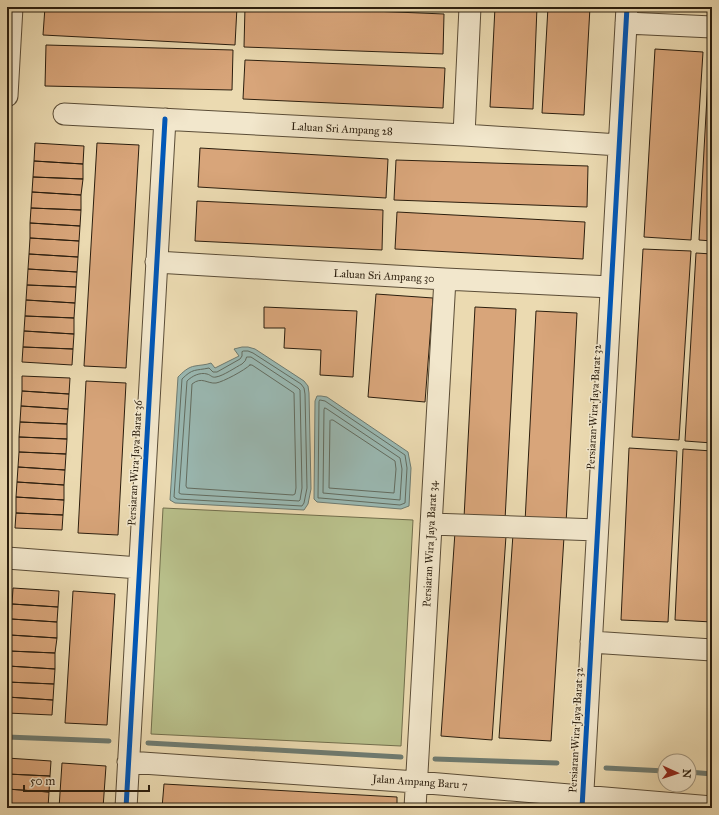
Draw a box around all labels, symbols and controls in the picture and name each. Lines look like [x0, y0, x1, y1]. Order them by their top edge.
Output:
street label: Laluan Sri Ampang 28 [291, 120, 393, 138]
street label: Laluan Sri Ampang 30 [333, 267, 435, 285]
street label: Persiaran Wira Jaya Barat 32 [584, 343, 605, 470]
street label: Persiaran Wira Jaya Barat 36 [125, 399, 146, 526]
street label: Persiaran Wira Jaya Barat 34 [420, 480, 441, 608]
street label: Persiaran Wira Jaya Barat 32 [566, 666, 587, 793]
north arrow [657, 753, 697, 793]
scale bar [24, 767, 149, 793]
text: N [680, 768, 693, 779]
street label: Jalan Ampang Baru 7 [371, 772, 468, 793]
text: 50 m [30, 774, 55, 788]

